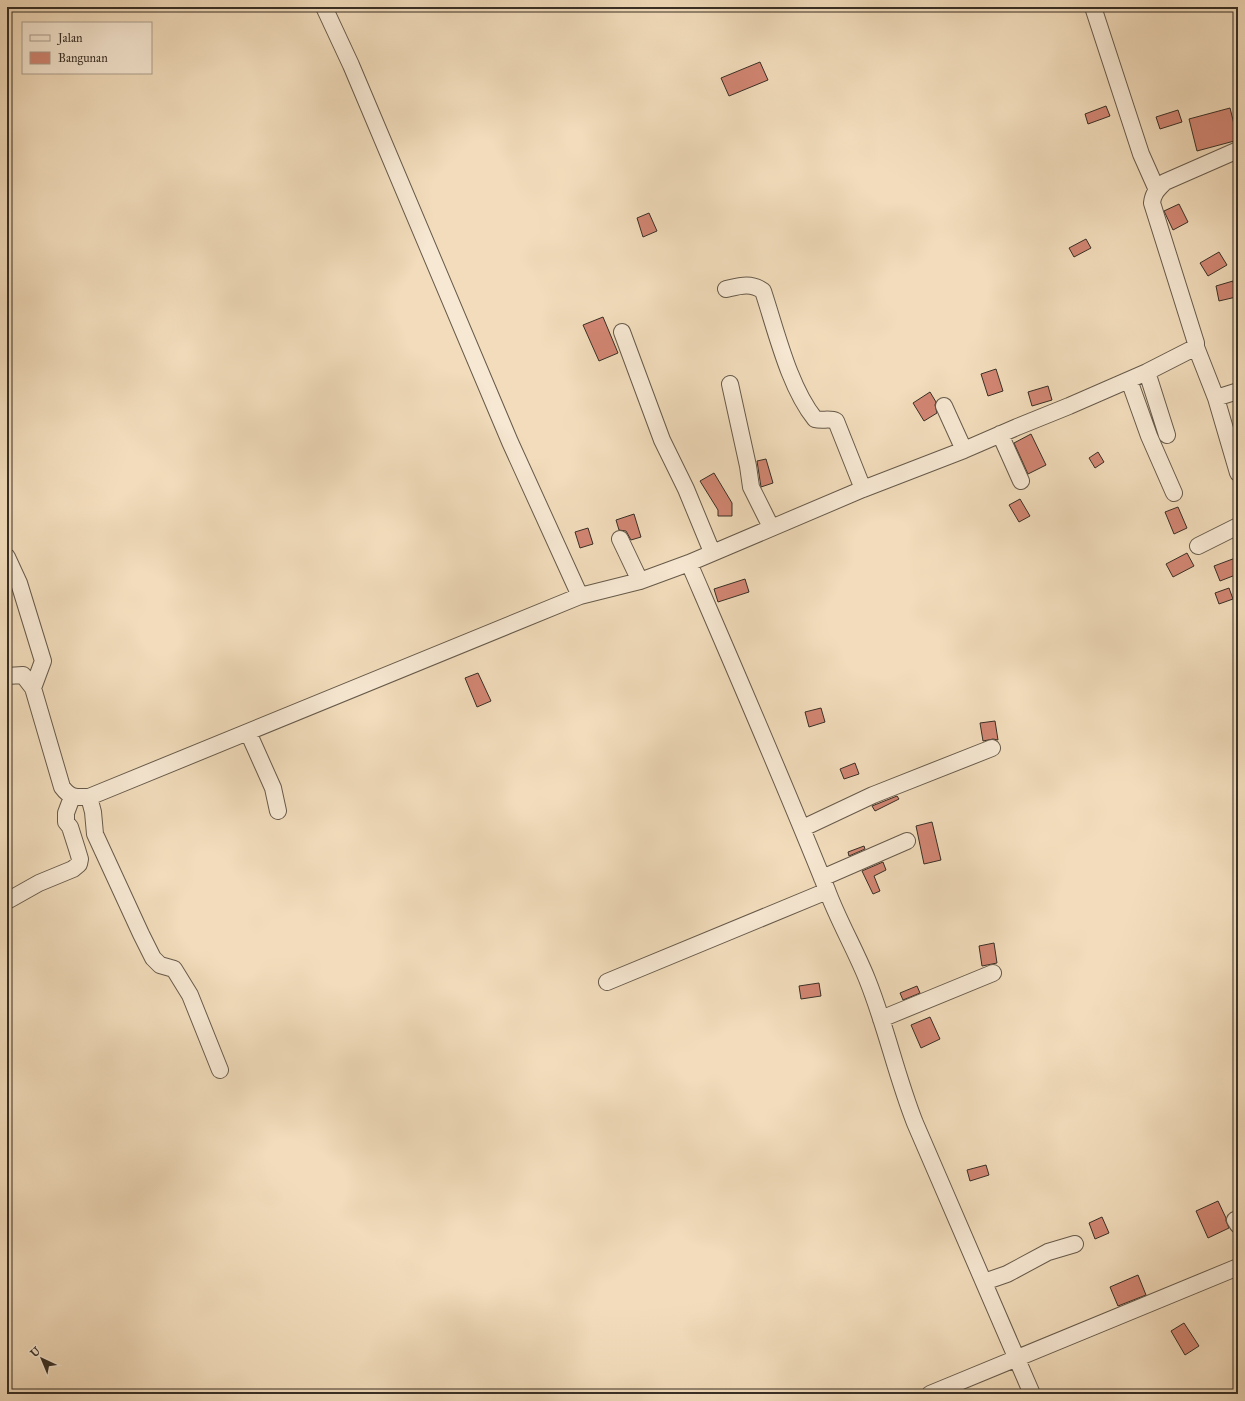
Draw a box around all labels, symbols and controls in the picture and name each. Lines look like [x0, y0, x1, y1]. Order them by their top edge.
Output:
legend [22, 22, 152, 74]
text: Jalan [56, 31, 83, 46]
text: Bangunan [58, 51, 108, 66]
north arrow [22, 1339, 62, 1379]
text: U [28, 1344, 43, 1360]

